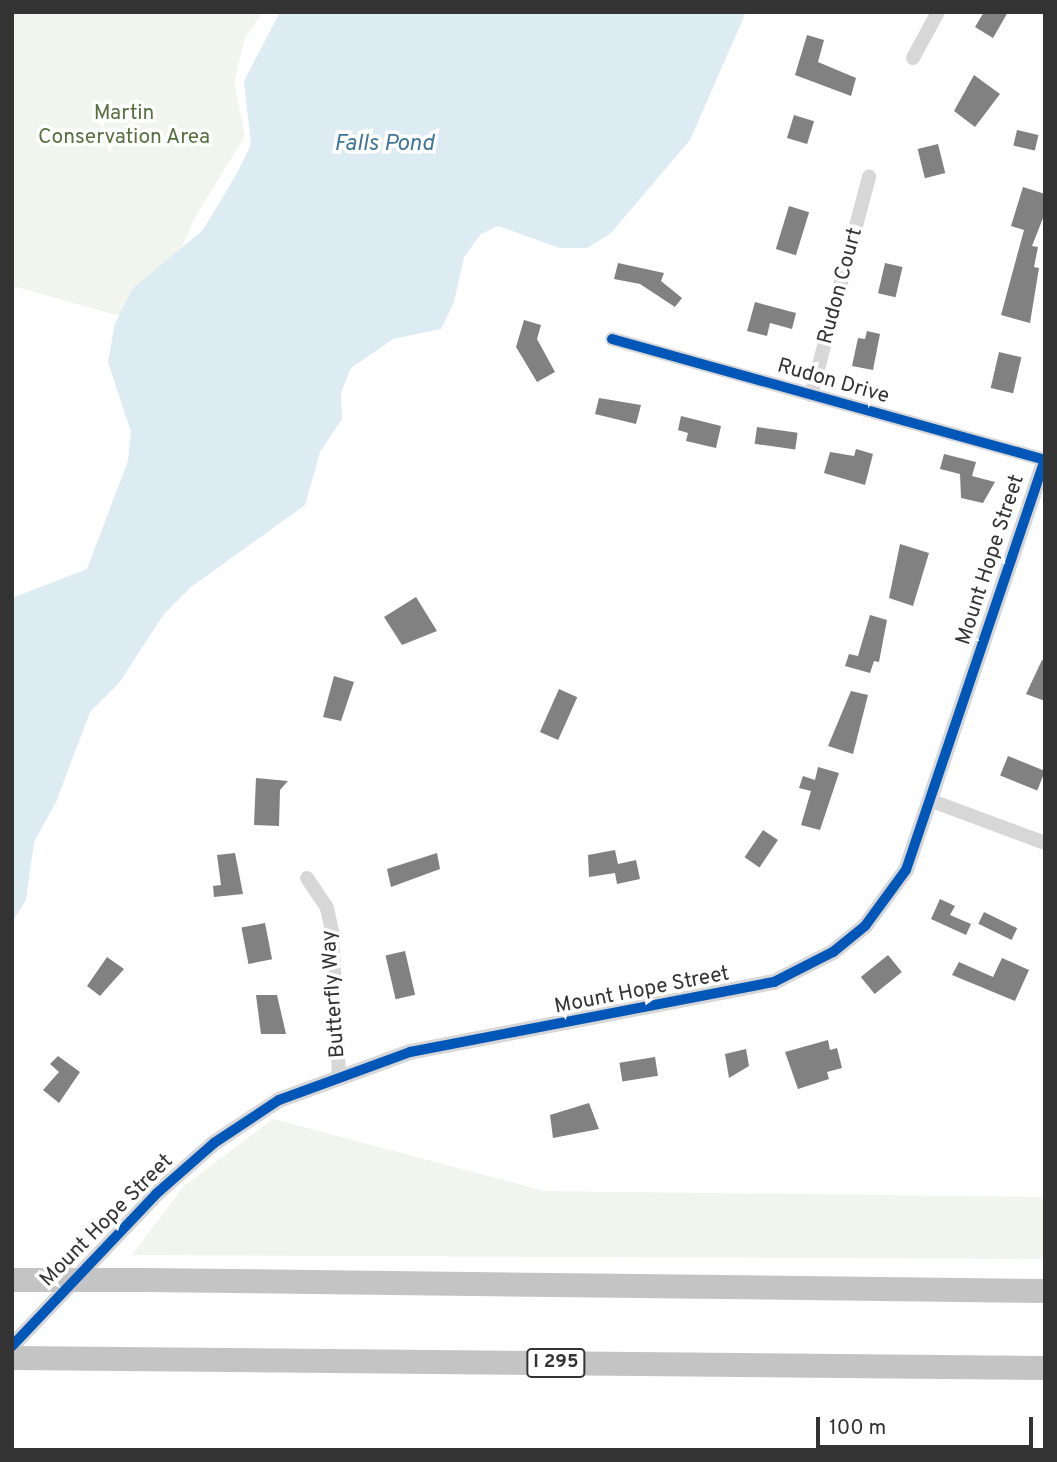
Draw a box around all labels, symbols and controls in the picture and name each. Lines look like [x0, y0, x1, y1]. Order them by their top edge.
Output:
park label: Martin Conservation Area [37, 101, 211, 151]
water label: Falls Pond [334, 131, 434, 159]
street label: Rudon Court [813, 225, 869, 347]
street label: Rudon Drive [774, 354, 892, 410]
street label: Mount Hope Street [952, 472, 1030, 648]
street label: Butterfly Way [317, 929, 351, 1059]
street label: Mount Hope Street [552, 962, 732, 1020]
street label: Mount Hope Street [35, 1149, 179, 1293]
road number: I 295 [526, 1348, 586, 1378]
scale bar [819, 1402, 1036, 1446]
text: 100 m [829, 1415, 886, 1442]

